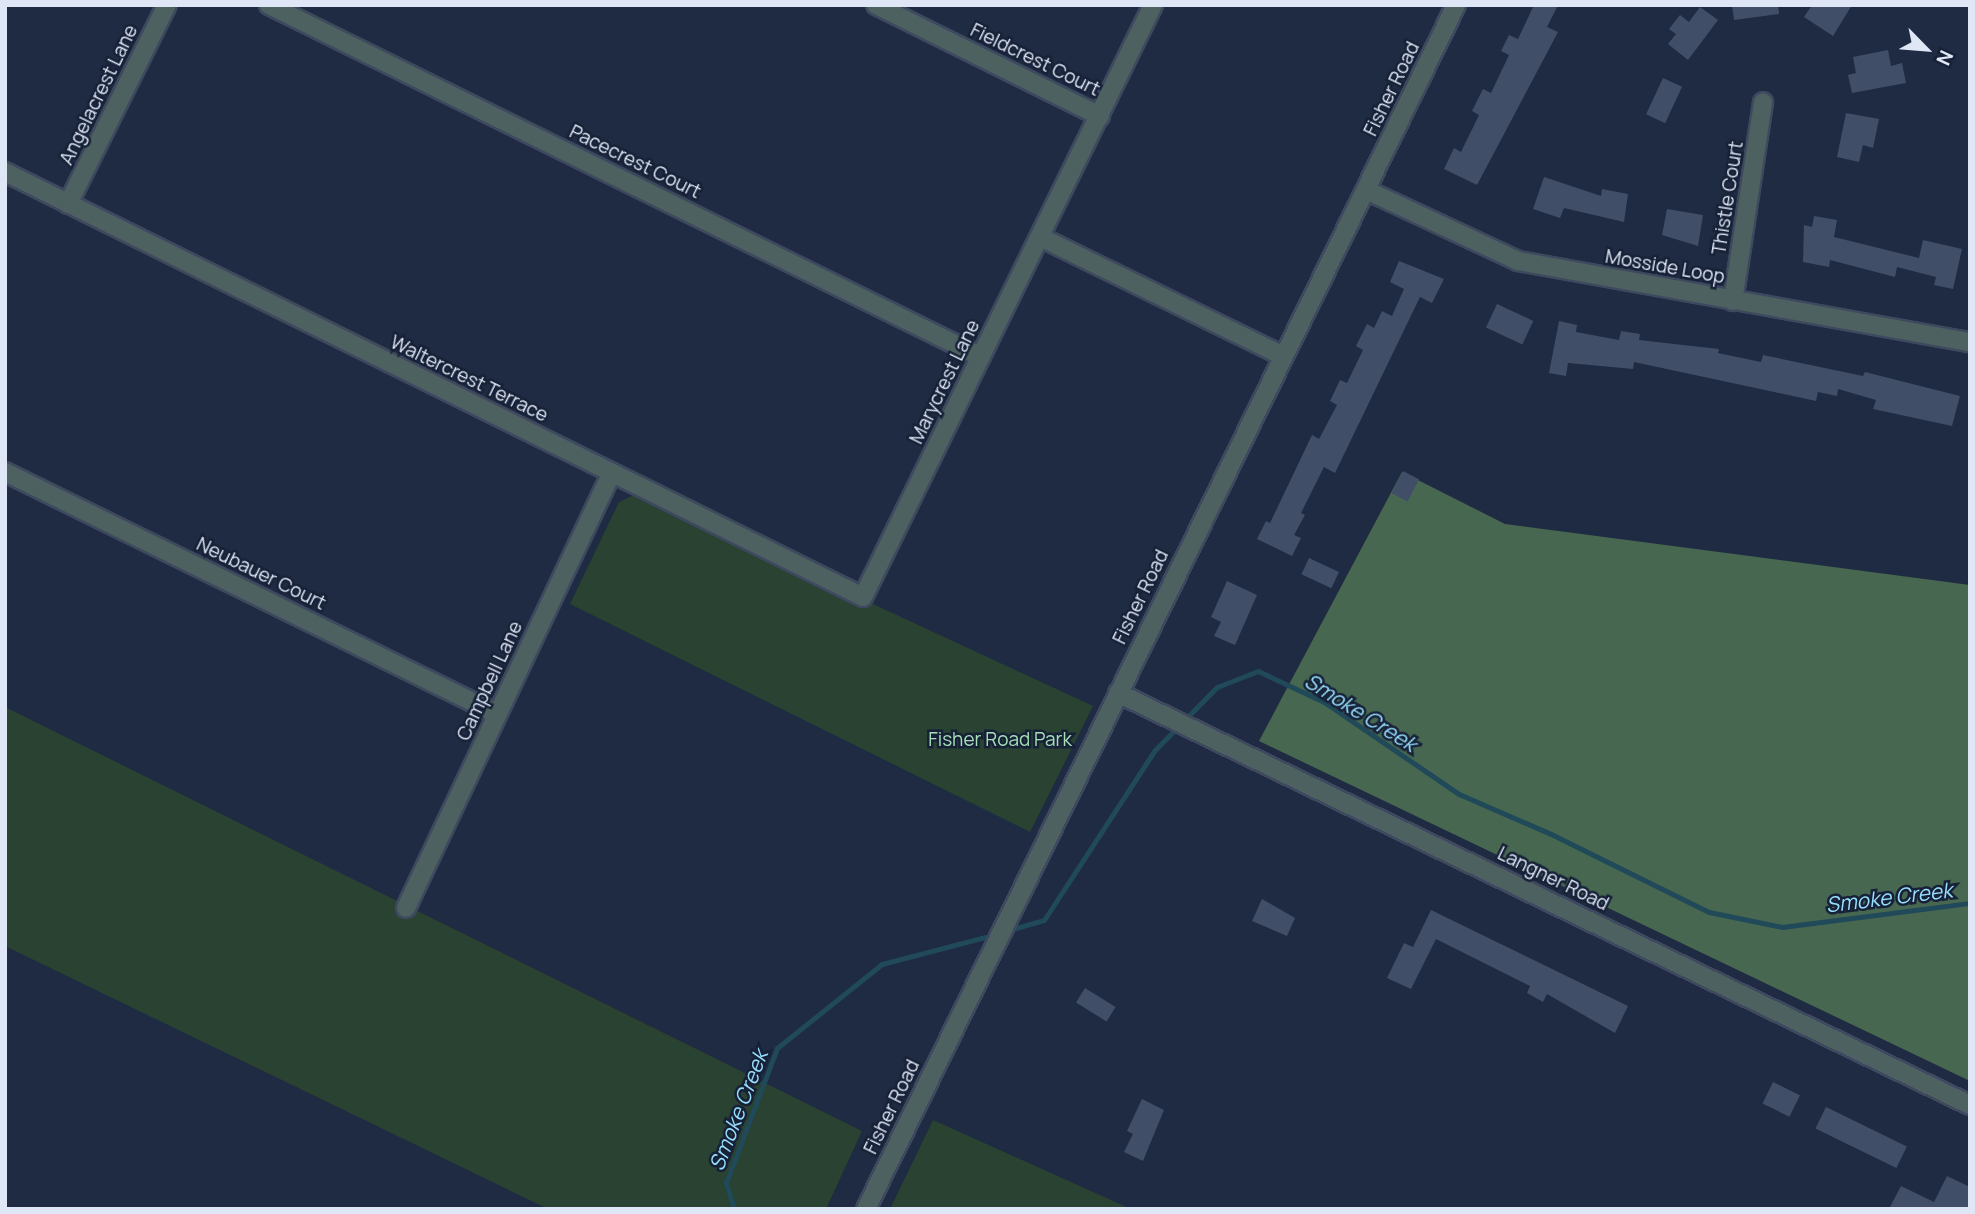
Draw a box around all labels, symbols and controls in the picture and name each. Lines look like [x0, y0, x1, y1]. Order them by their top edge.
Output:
north arrow [1891, 14, 1961, 84]
street label: Fieldcrest Court [967, 19, 1103, 101]
street label: Angelacrest Lane [55, 21, 143, 169]
street label: Fisher Road [1359, 38, 1425, 140]
text: N [1930, 46, 1960, 70]
street label: Pacecrest Court [566, 120, 704, 204]
street label: Thistle Court [1708, 140, 1748, 256]
street label: Mosside Loop [1603, 245, 1727, 289]
street label: Marycrest Lane [905, 316, 985, 448]
street label: Waltercrest Terrace [386, 331, 552, 427]
street label: Neubauer Court [193, 533, 329, 615]
street label: Fisher Road [1108, 546, 1174, 648]
street label: Campbell Lane [452, 618, 528, 744]
water label: Smoke Creek [1300, 668, 1422, 756]
park label: Fisher Road Park [928, 729, 1072, 751]
street label: Langner Road [1494, 842, 1612, 916]
water label: Smoke Creek [1824, 877, 1954, 917]
water label: Smoke Creek [703, 1046, 773, 1174]
street label: Fisher Road [859, 1056, 925, 1158]

